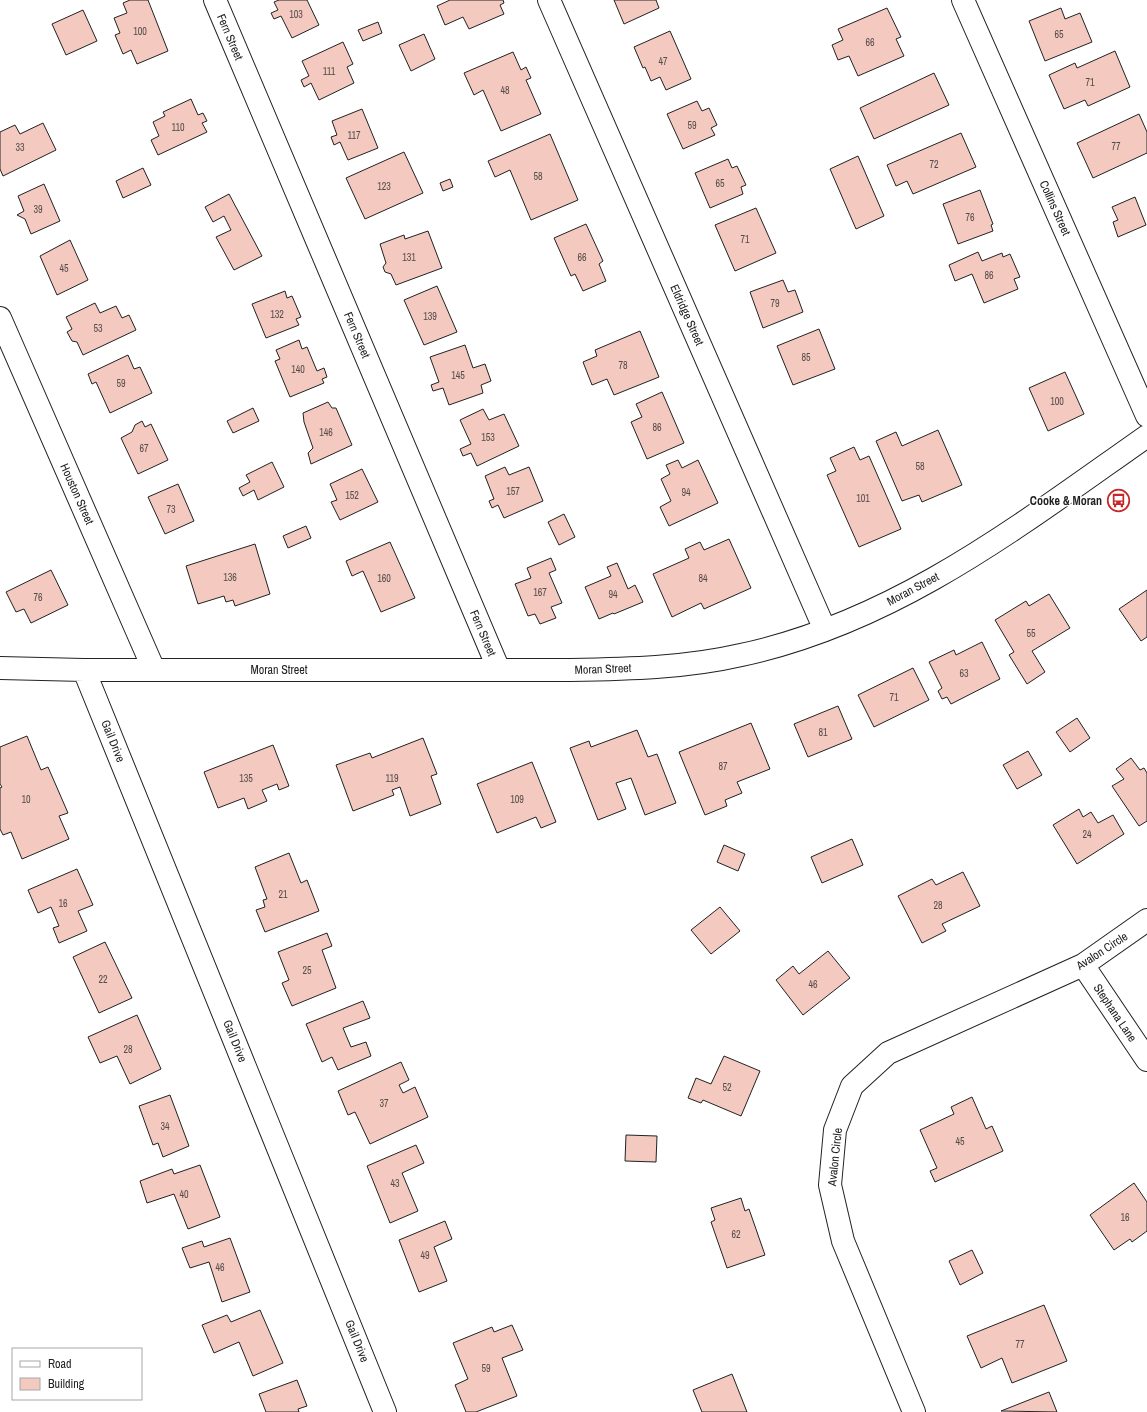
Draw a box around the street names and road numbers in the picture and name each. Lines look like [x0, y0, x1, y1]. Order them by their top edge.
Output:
street label: Fern Street [213, 11, 247, 63]
street label: Collins Street [1036, 178, 1074, 238]
street label: Eldridge Street [666, 282, 708, 348]
street label: Fern Street [340, 309, 374, 361]
street label: Houston Street [56, 461, 98, 527]
street label: Moran Street [884, 568, 942, 609]
street label: Fern Street [466, 607, 500, 659]
street label: Moran Street [574, 660, 632, 678]
street label: Moran Street [251, 662, 308, 678]
street label: Gail Drive [97, 717, 129, 765]
street label: Avalon Circle [1072, 928, 1131, 974]
street label: Stephana Lane [1090, 981, 1140, 1045]
street label: Gail Drive [219, 1017, 251, 1065]
street label: Avalon Circle [824, 1127, 846, 1188]
street label: Gail Drive [341, 1317, 373, 1365]

